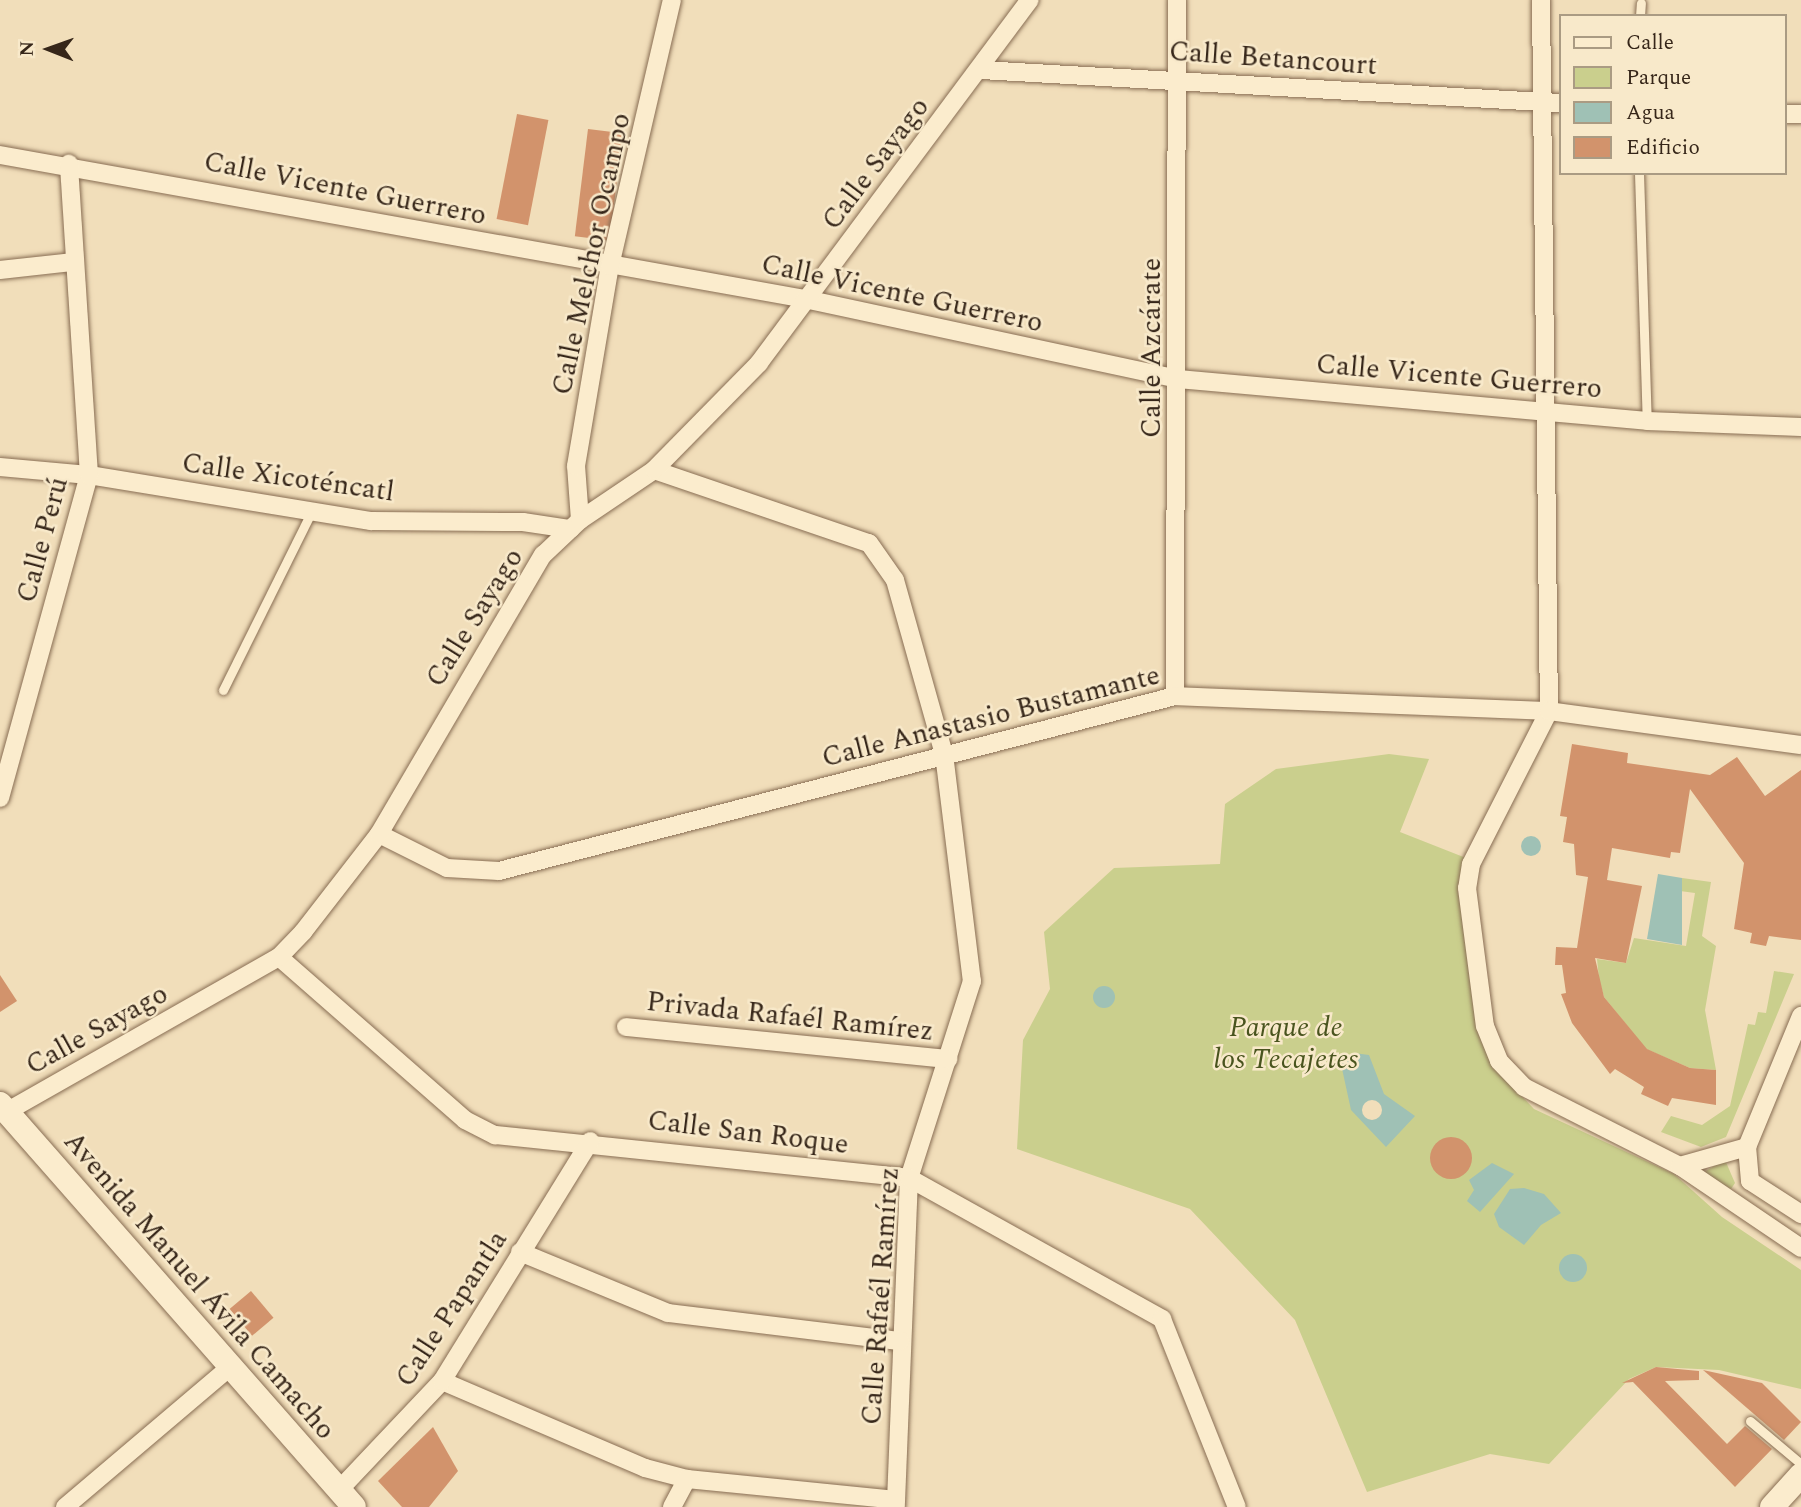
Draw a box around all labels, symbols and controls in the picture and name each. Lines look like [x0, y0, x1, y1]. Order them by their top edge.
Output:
north arrow [14, 14, 84, 84]
legend [1560, 14, 1787, 175]
text: Calle [1626, 27, 1674, 59]
street label: Calle Betancourt [1168, 35, 1378, 83]
text: N [13, 41, 42, 57]
text: Parque [1626, 62, 1691, 94]
street label: Calle Sayago [815, 91, 937, 237]
text: Agua [1626, 97, 1675, 129]
street label: Calle Melchor Ocampo [546, 110, 638, 398]
text: Edificio [1626, 132, 1700, 164]
street label: Calle Vicente Guerrero [201, 145, 489, 233]
street label: Calle Vicente Guerrero [758, 248, 1046, 340]
street label: Calle Azcárate [1135, 258, 1169, 438]
street label: Calle Vicente Guerrero [1315, 348, 1603, 406]
street label: Calle Xicoténcatl [180, 446, 396, 510]
street label: Calle Perú [10, 474, 76, 606]
street label: Calle Sayago [419, 543, 531, 693]
street label: Calle Anastasio Bustamante [819, 659, 1163, 775]
street label: Calle Sayago [20, 977, 174, 1083]
street label: Privada Rafaél Ramírez [645, 985, 935, 1049]
park label: Parque de los Tecajetes [1214, 1011, 1358, 1077]
street label: Calle San Roque [646, 1104, 850, 1162]
street label: Avenida Manuel Ávila Camacho [56, 1125, 342, 1447]
street label: Calle Rafaél Ramírez [855, 1166, 907, 1426]
street label: Calle Papantla [389, 1224, 515, 1394]

